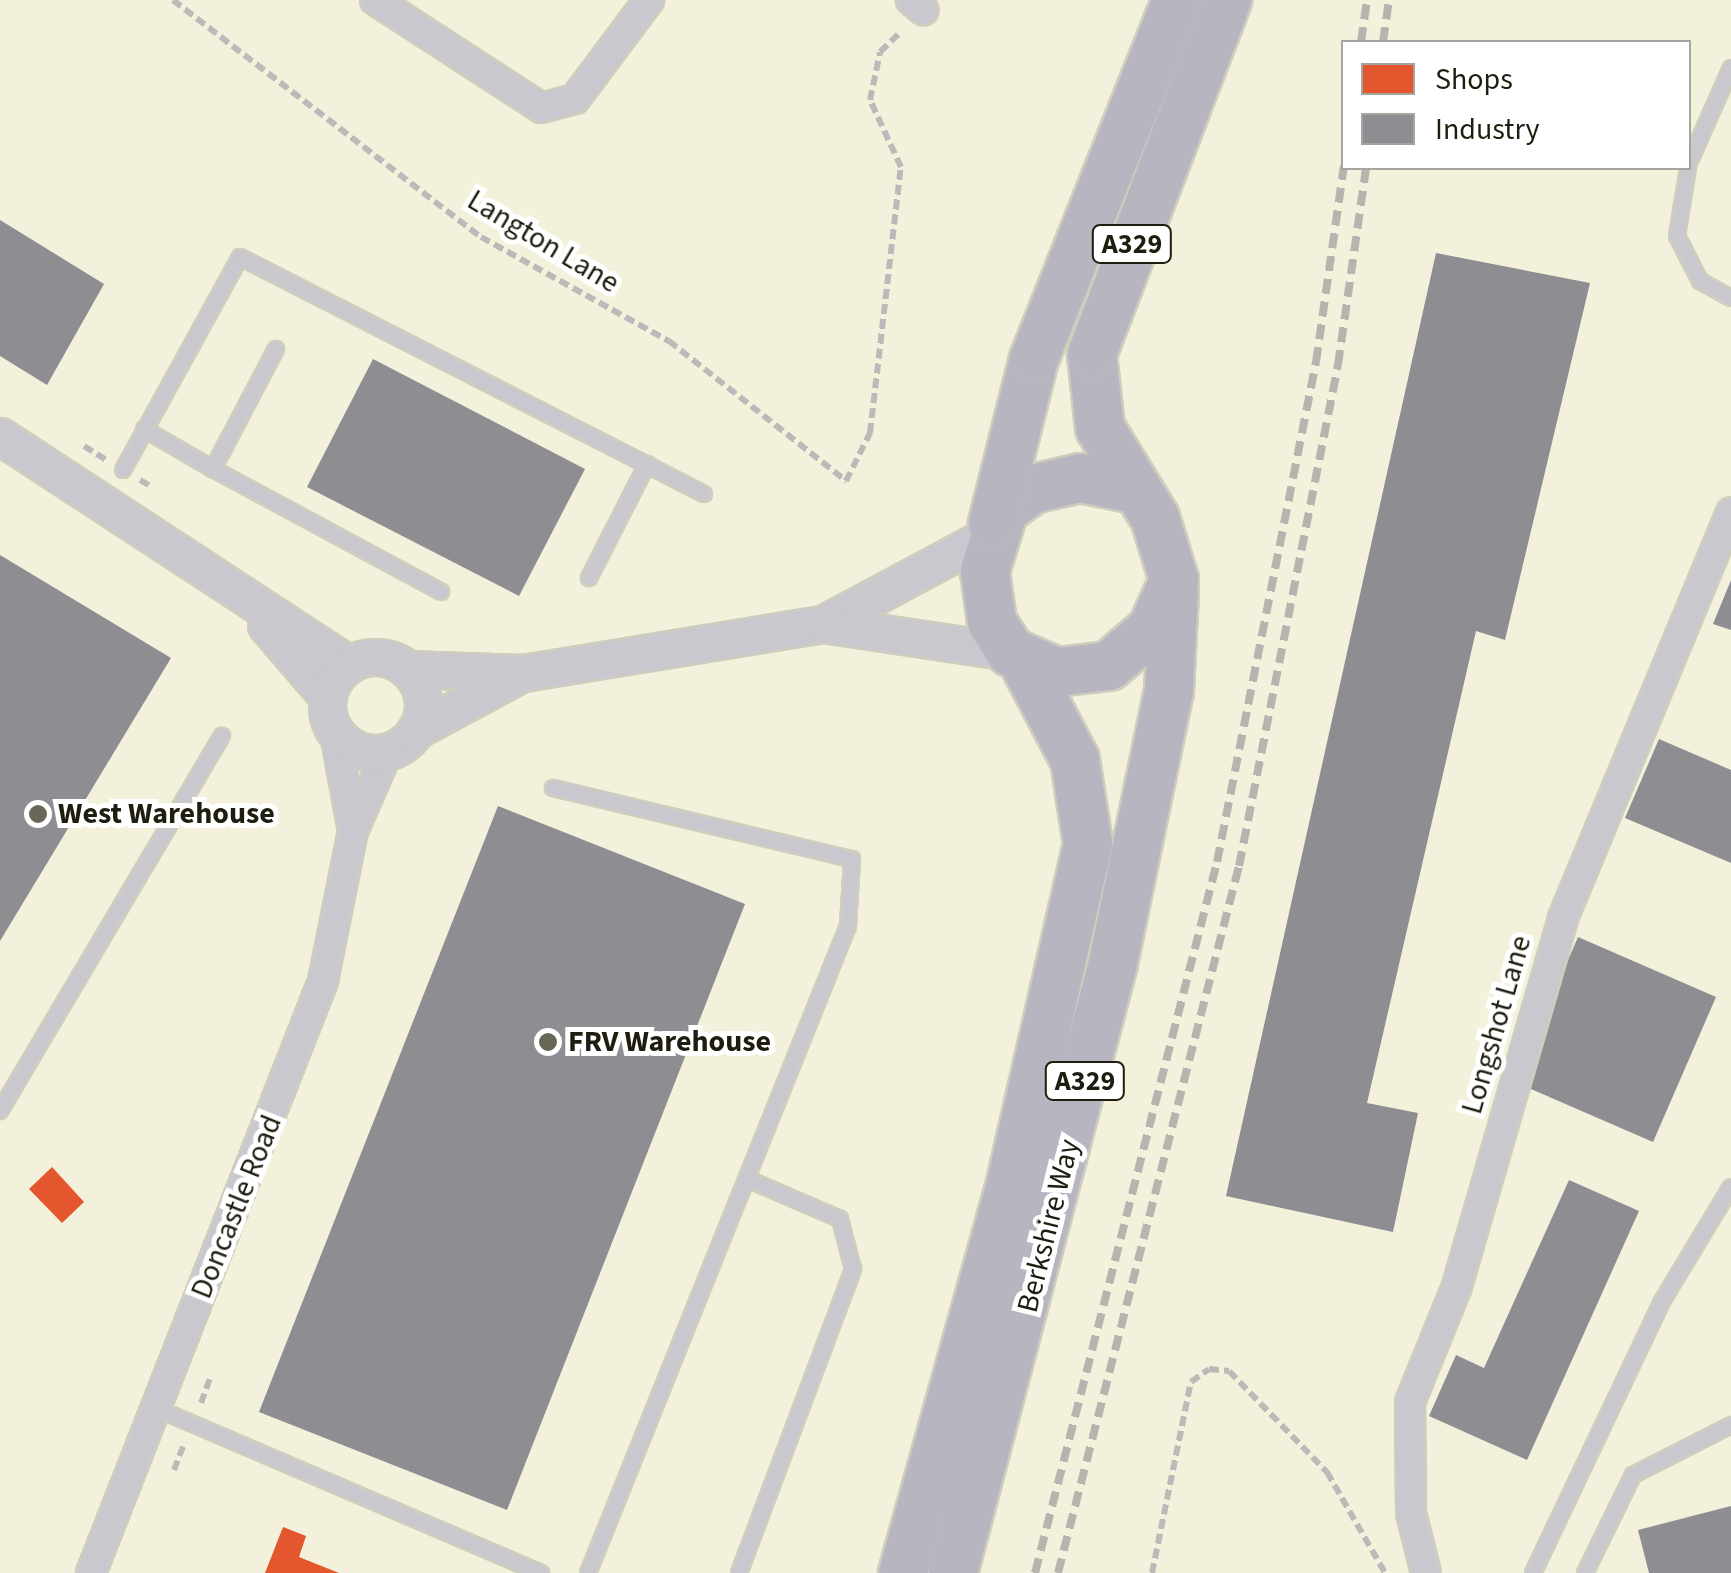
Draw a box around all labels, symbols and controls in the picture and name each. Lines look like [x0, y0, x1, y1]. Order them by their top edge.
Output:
legend [1341, 40, 1691, 170]
text: Shops [1435, 58, 1513, 101]
text: Industry [1435, 108, 1540, 151]
street label: Langton Lane [461, 183, 625, 301]
road number: A329 [1090, 221, 1174, 267]
place label: West Warehouse [58, 796, 275, 832]
marker: West Warehouse [27, 803, 49, 825]
street label: Longshot Lane [1454, 932, 1540, 1118]
place label: FRV Warehouse [568, 1024, 771, 1060]
marker: FRV Warehouse [537, 1031, 559, 1053]
road number: A329 [1042, 1058, 1128, 1104]
street label: Doncastle Road [184, 1110, 290, 1304]
street label: Berkshire Way [1010, 1136, 1088, 1316]

